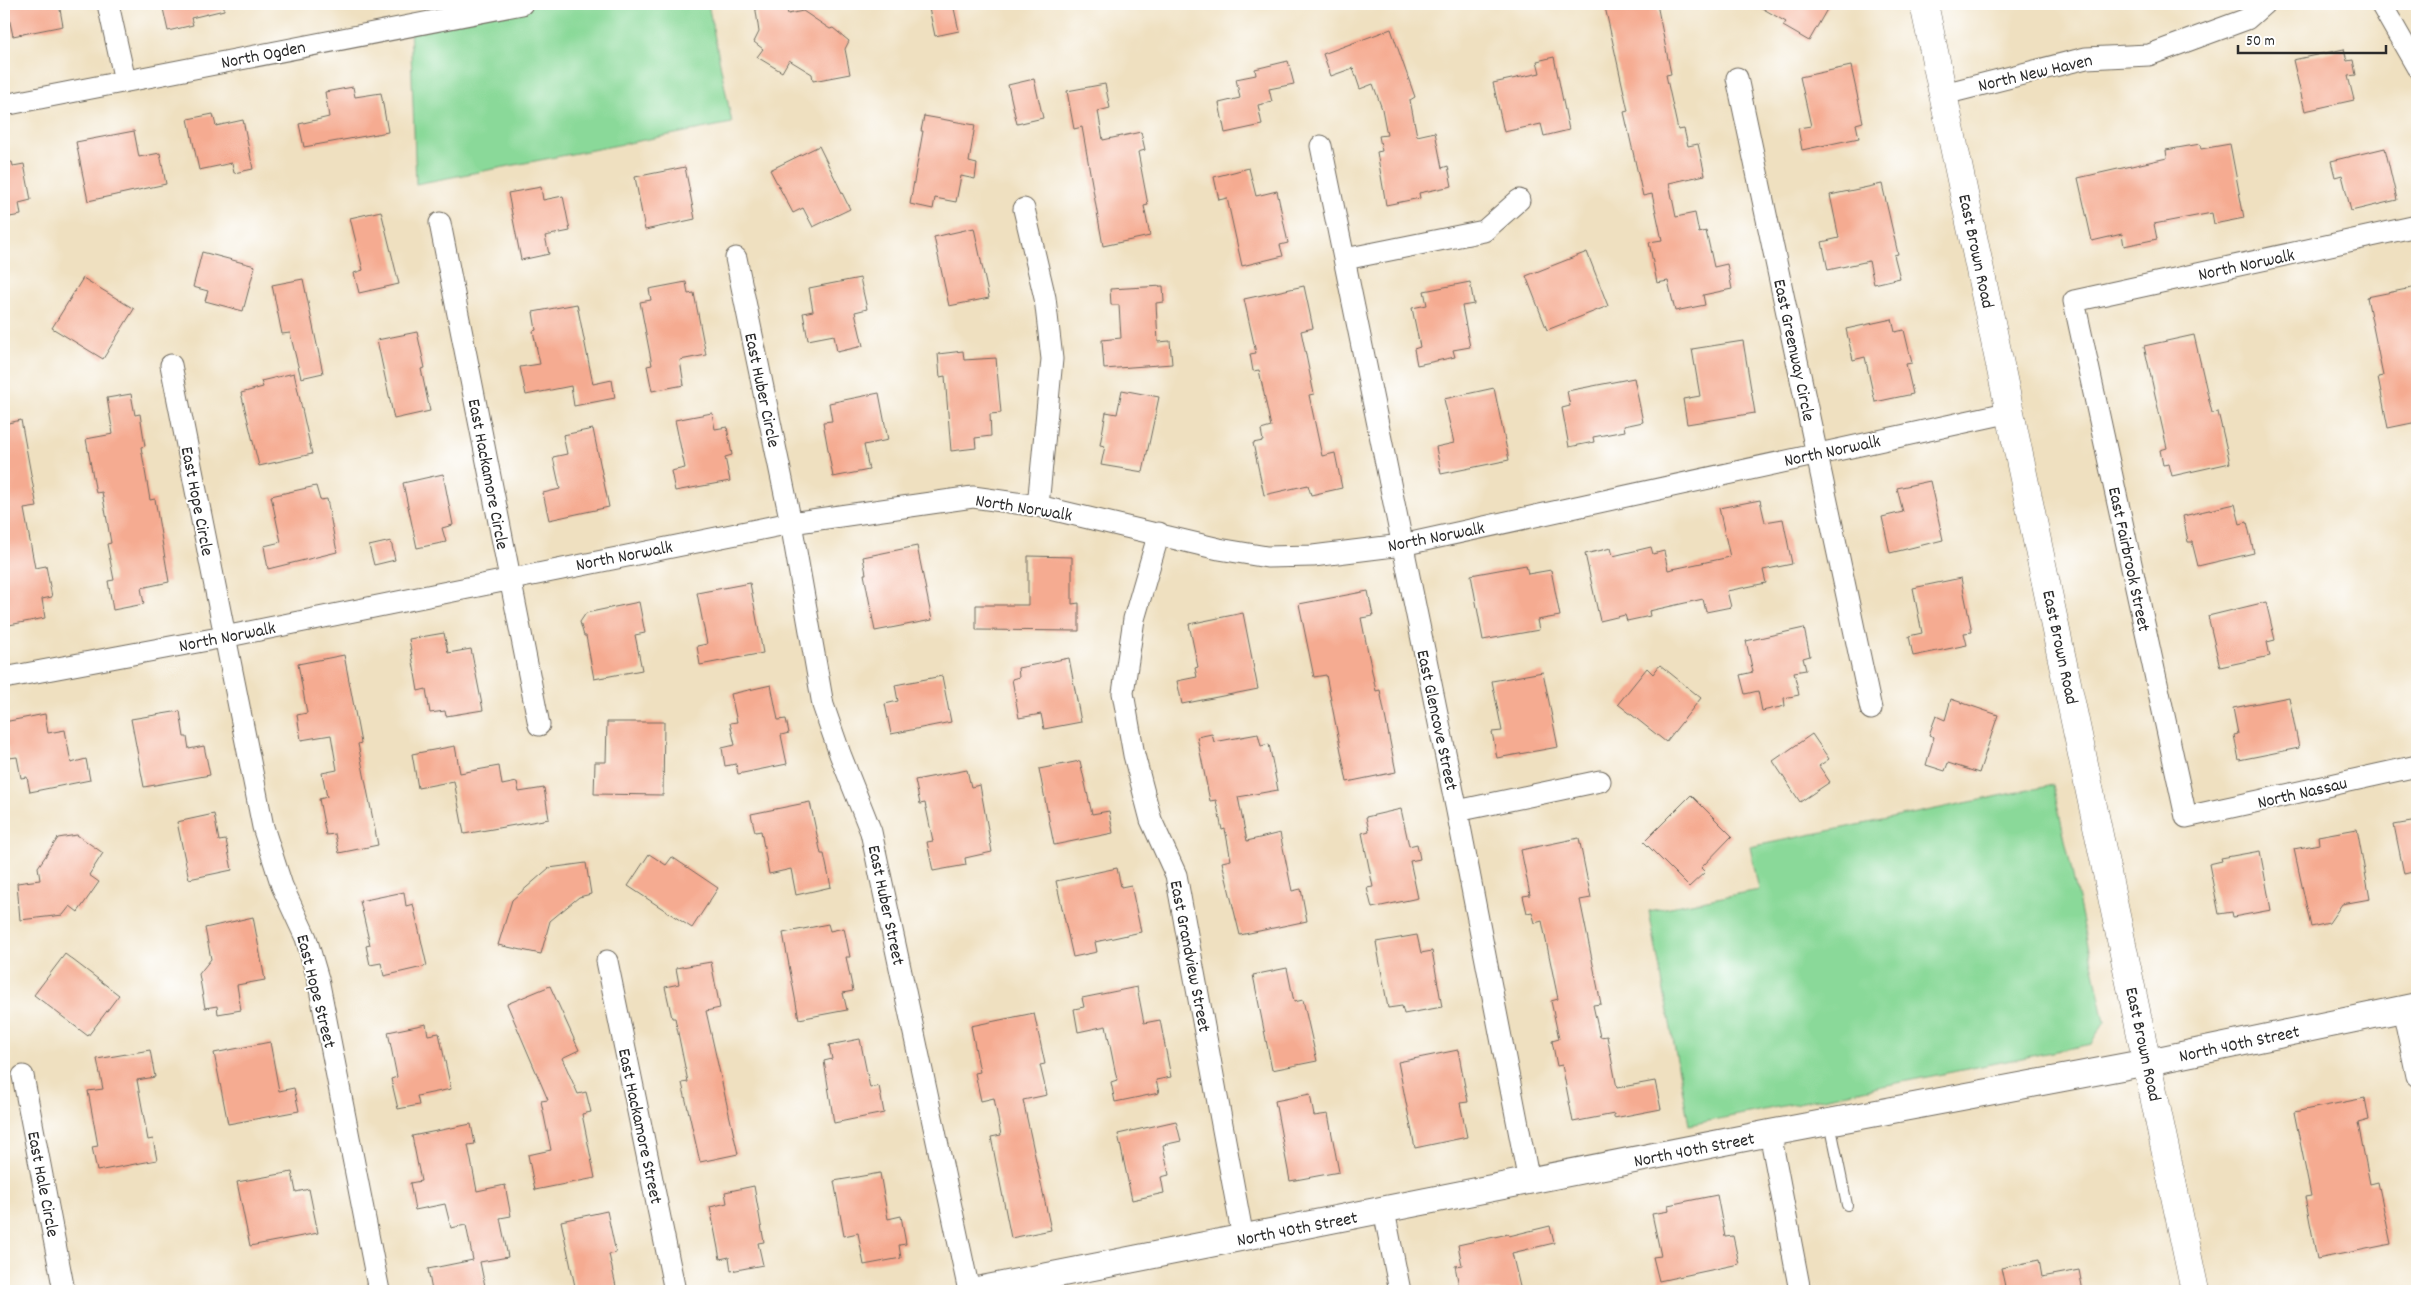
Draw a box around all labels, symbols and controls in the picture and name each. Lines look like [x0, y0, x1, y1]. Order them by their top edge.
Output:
scale bar [2238, 22, 2386, 54]
text: 50 m [2246, 31, 2275, 53]
street label: North Ogden [219, 36, 308, 77]
street label: North New Haven [1976, 49, 2095, 100]
street label: East Brown Road [1950, 192, 1999, 311]
street label: North Norwalk [2196, 244, 2297, 289]
street label: East Greenway Circle [1765, 277, 1820, 424]
street label: East Huber Circle [736, 331, 785, 450]
street label: East Hackamore Circle [460, 397, 513, 552]
street label: North Norwalk [1782, 430, 1883, 475]
street label: East Hope Circle [173, 445, 218, 558]
street label: East Fairbrook Street [2100, 485, 2155, 634]
street label: North Norwalk [973, 489, 1074, 529]
street label: North Norwalk [1386, 517, 1487, 560]
street label: North Norwalk [574, 536, 675, 579]
street label: East Brown Road [2034, 588, 2083, 707]
street label: North Norwalk [177, 617, 278, 660]
street label: East Glencove Street [1408, 648, 1463, 793]
street label: North Nassau [2255, 772, 2350, 817]
street label: East Huber Street [860, 843, 910, 968]
street label: East Grandview Street [1162, 878, 1216, 1035]
street label: East Hope Street [288, 932, 341, 1051]
street label: East Brown Road [2117, 985, 2166, 1104]
street label: North 40th Street [2177, 1020, 2302, 1070]
street label: East Hackamore Street [610, 1046, 667, 1207]
street label: North 40th Street [1632, 1127, 1757, 1175]
street label: East Hale Circle [19, 1129, 64, 1240]
street label: North 40th Street [1235, 1206, 1360, 1254]

